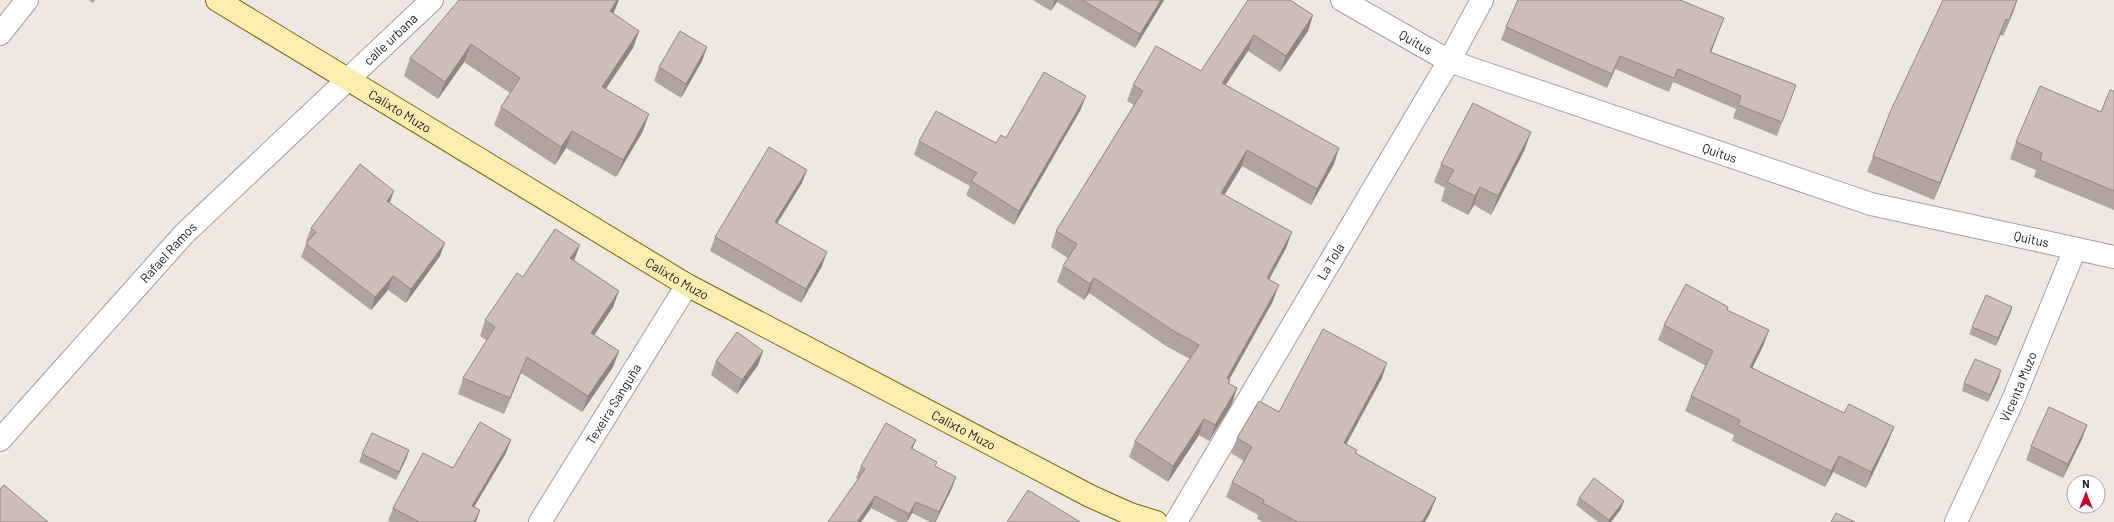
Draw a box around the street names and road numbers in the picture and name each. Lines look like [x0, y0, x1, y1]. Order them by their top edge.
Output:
street label: calle urbana [360, 10, 421, 68]
street label: Quitus [1396, 26, 1435, 58]
street label: Calixto Muzo [366, 86, 434, 136]
street label: Quitus [1700, 139, 1739, 166]
street label: Rafael Ramos [136, 218, 200, 286]
street label: Quitus [2012, 227, 2051, 251]
street label: La Tola [1313, 240, 1347, 283]
street label: Calixto Muzo [643, 254, 712, 303]
street label: Vicenta Muzo [1996, 349, 2040, 424]
street label: Texeira Sanguña [582, 360, 644, 447]
street label: Calixto Muzo [929, 406, 999, 453]

